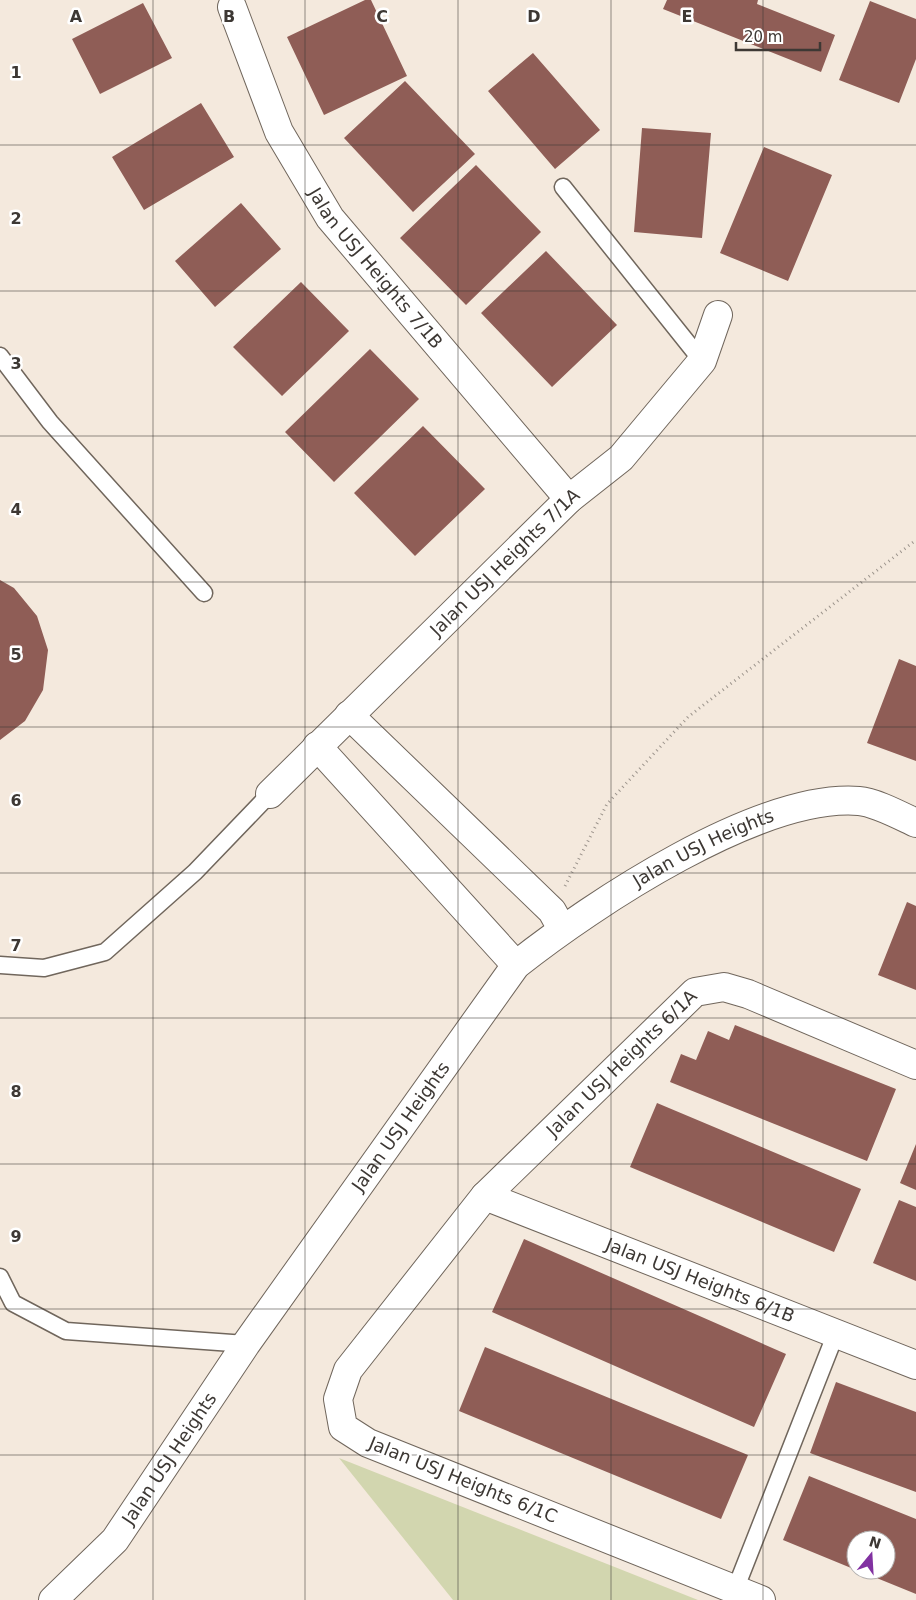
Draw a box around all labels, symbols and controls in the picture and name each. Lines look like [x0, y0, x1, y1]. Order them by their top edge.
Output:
text: A [70, 7, 83, 26]
text: B [223, 7, 235, 26]
text: C [376, 7, 388, 26]
text: D [527, 7, 541, 26]
text: E [682, 7, 692, 26]
scale bar [736, 20, 820, 52]
text: 20 m [744, 28, 782, 46]
text: 1 [10, 63, 22, 82]
street label: Jalan USJ Heights 7/1B [304, 183, 447, 353]
text: 2 [10, 209, 22, 228]
text: 3 [10, 354, 22, 373]
street label: Jalan USJ Heights 7/1A [425, 483, 584, 641]
text: 4 [10, 500, 22, 519]
text: 5 [10, 645, 22, 664]
text: 6 [10, 791, 22, 810]
street label: Jalan USJ Heights [628, 805, 776, 892]
text: 7 [10, 936, 22, 955]
street label: Jalan USJ Heights 6/1A [541, 985, 701, 1141]
street label: Jalan USJ Heights [347, 1057, 454, 1196]
text: 8 [10, 1082, 22, 1101]
text: 9 [10, 1227, 22, 1246]
street label: Jalan USJ Heights 6/1B [602, 1233, 798, 1326]
street label: Jalan USJ Heights [117, 1389, 220, 1529]
street label: Jalan USJ Heights 6/1C [365, 1432, 560, 1527]
north arrow [846, 1530, 896, 1580]
text: N [867, 1533, 883, 1552]

